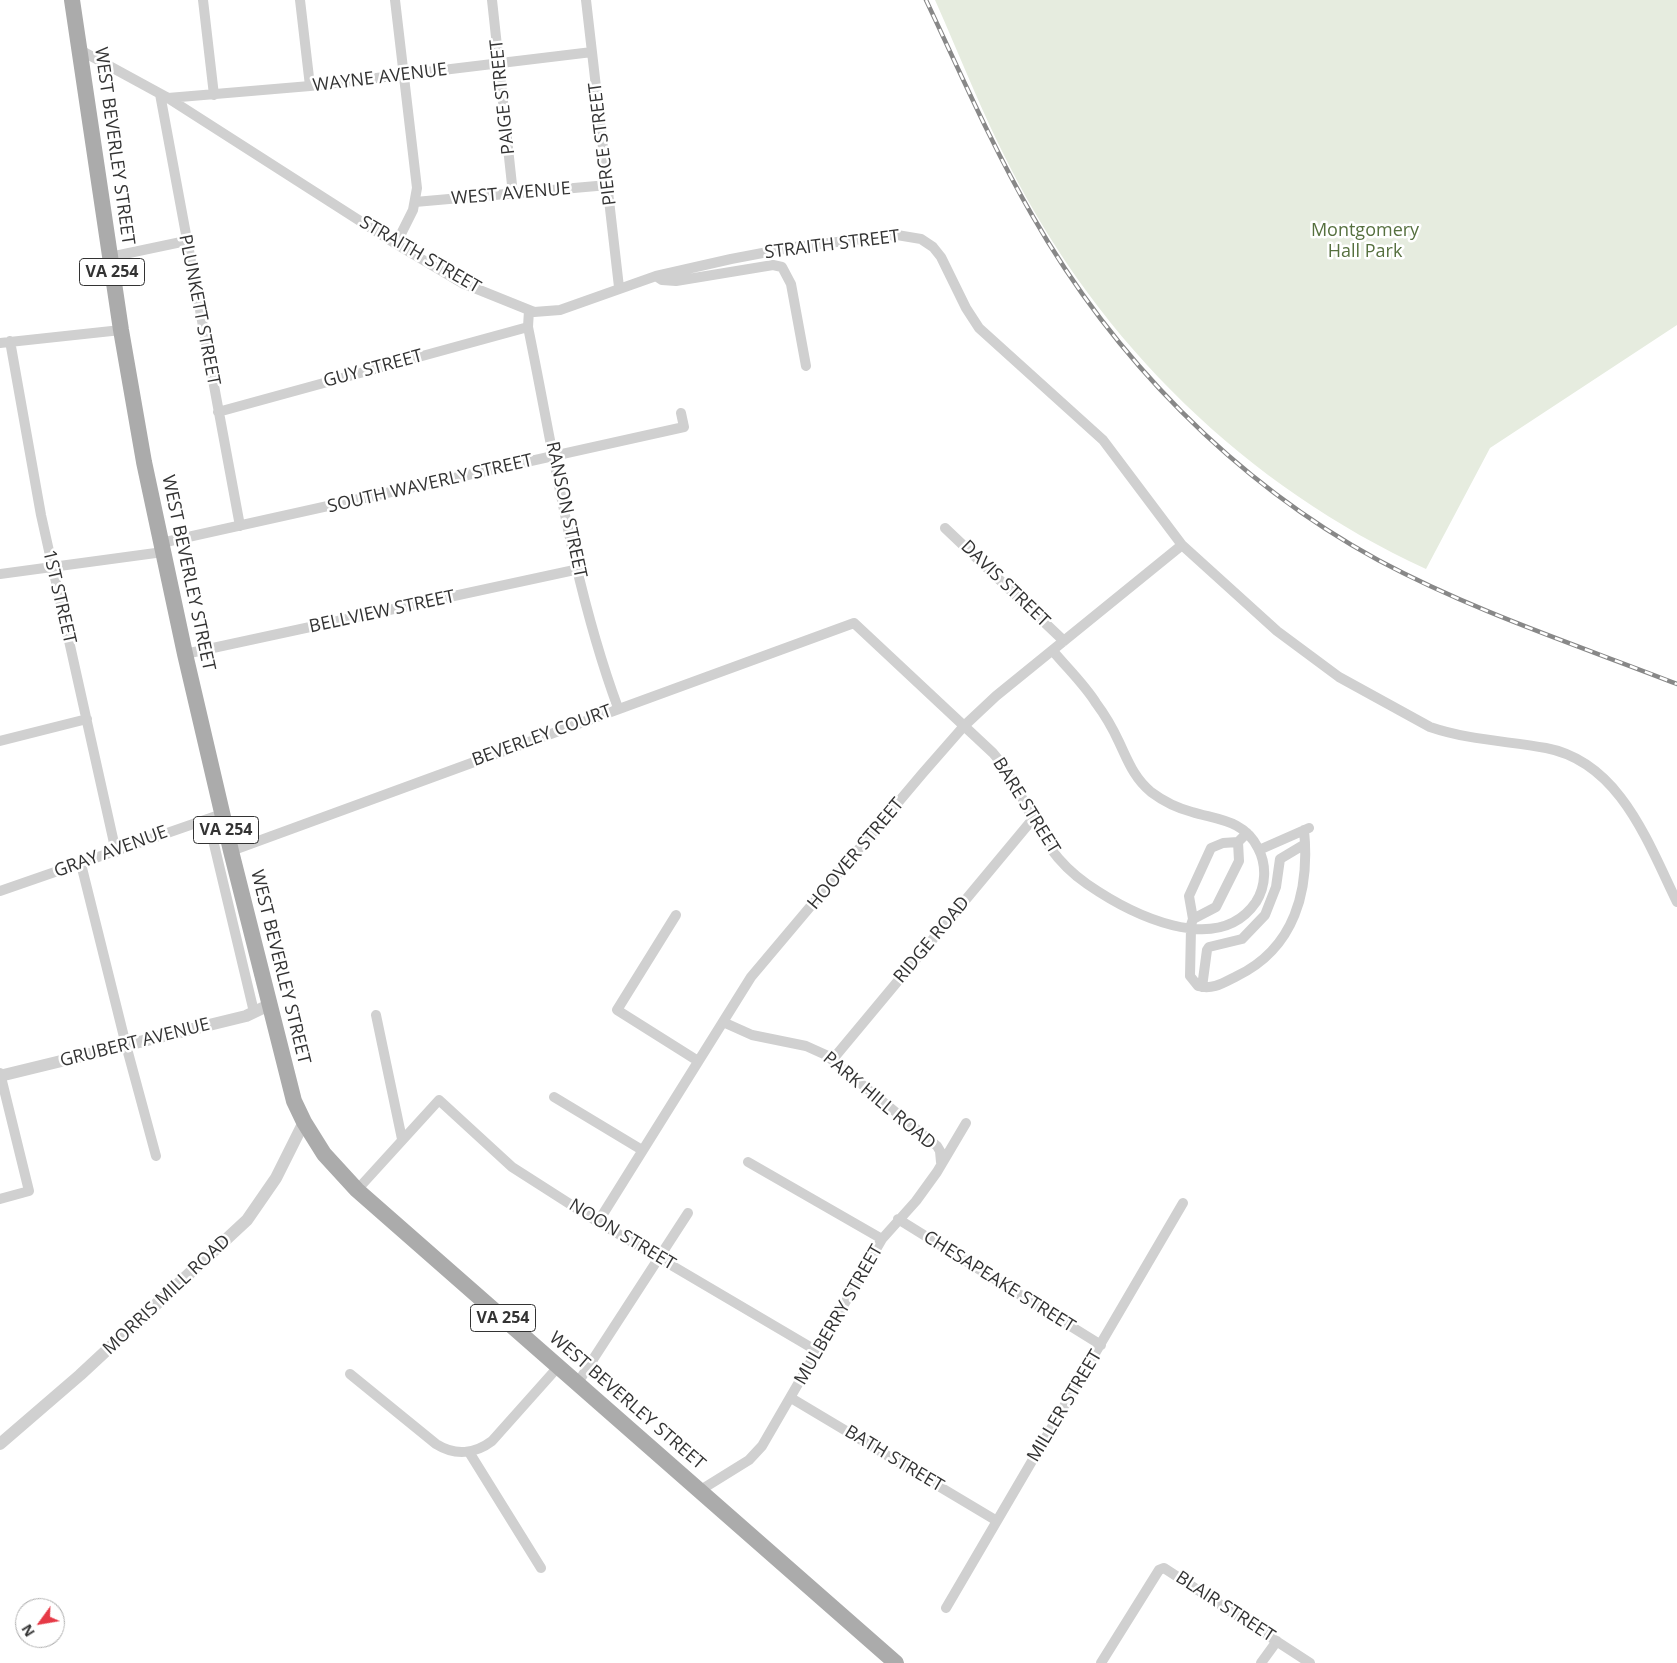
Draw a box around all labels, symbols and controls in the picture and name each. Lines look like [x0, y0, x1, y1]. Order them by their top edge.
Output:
street label: PAIGE STREET [486, 38, 520, 156]
street label: WEST BEVERLEY STREET [89, 46, 139, 246]
street label: WAYNE AVENUE [312, 59, 448, 97]
street label: PIERCE STREET [585, 81, 621, 207]
street label: WEST AVENUE [450, 178, 572, 210]
street label: STRAITH STREET [356, 212, 484, 298]
park label: Montgomery Hall Park [1311, 220, 1419, 262]
street label: STRAITH STREET [763, 226, 901, 264]
street label: PLUNKETT STREET [174, 233, 224, 387]
road number: VA 254 [80, 258, 144, 286]
street label: GUY STREET [321, 345, 425, 393]
street label: RANSON STREET [541, 440, 591, 580]
street label: SOUTH WAVERLY STREET [325, 450, 535, 518]
street label: WEST BEVERLEY STREET [157, 473, 219, 673]
street label: DAVIS STREET [956, 536, 1054, 632]
street label: 1ST STREET [38, 548, 80, 646]
street label: BELLVIEW STREET [307, 586, 457, 638]
street label: BEVERLEY COURT [469, 701, 615, 771]
street label: BARE STREET [988, 754, 1064, 858]
street label: HOOVER STREET [803, 794, 909, 914]
road number: VA 254 [194, 816, 258, 844]
street label: GRAY AVENUE [51, 821, 171, 883]
street label: WEST BEVERLEY STREET [245, 868, 315, 1066]
street label: RIDGE ROAD [889, 892, 975, 988]
street label: GRUBERT AVENUE [58, 1014, 212, 1072]
street label: PARK HILL ROAD [818, 1048, 940, 1154]
street label: NOON STREET [565, 1195, 679, 1275]
street label: CHESAPEAKE STREET [919, 1227, 1079, 1337]
street label: MORRIS MILL ROAD [99, 1230, 235, 1360]
street label: MULBERRY STREET [790, 1241, 888, 1389]
road number: VA 254 [470, 1305, 536, 1332]
street label: WEST BEVERLEY STREET [545, 1327, 709, 1475]
street label: MILLER STREET [1023, 1346, 1107, 1466]
street label: BATH STREET [841, 1421, 947, 1497]
street label: BLAIR STREET [1171, 1567, 1279, 1647]
north arrow [15, 1598, 65, 1648]
text: N [17, 1621, 39, 1641]

